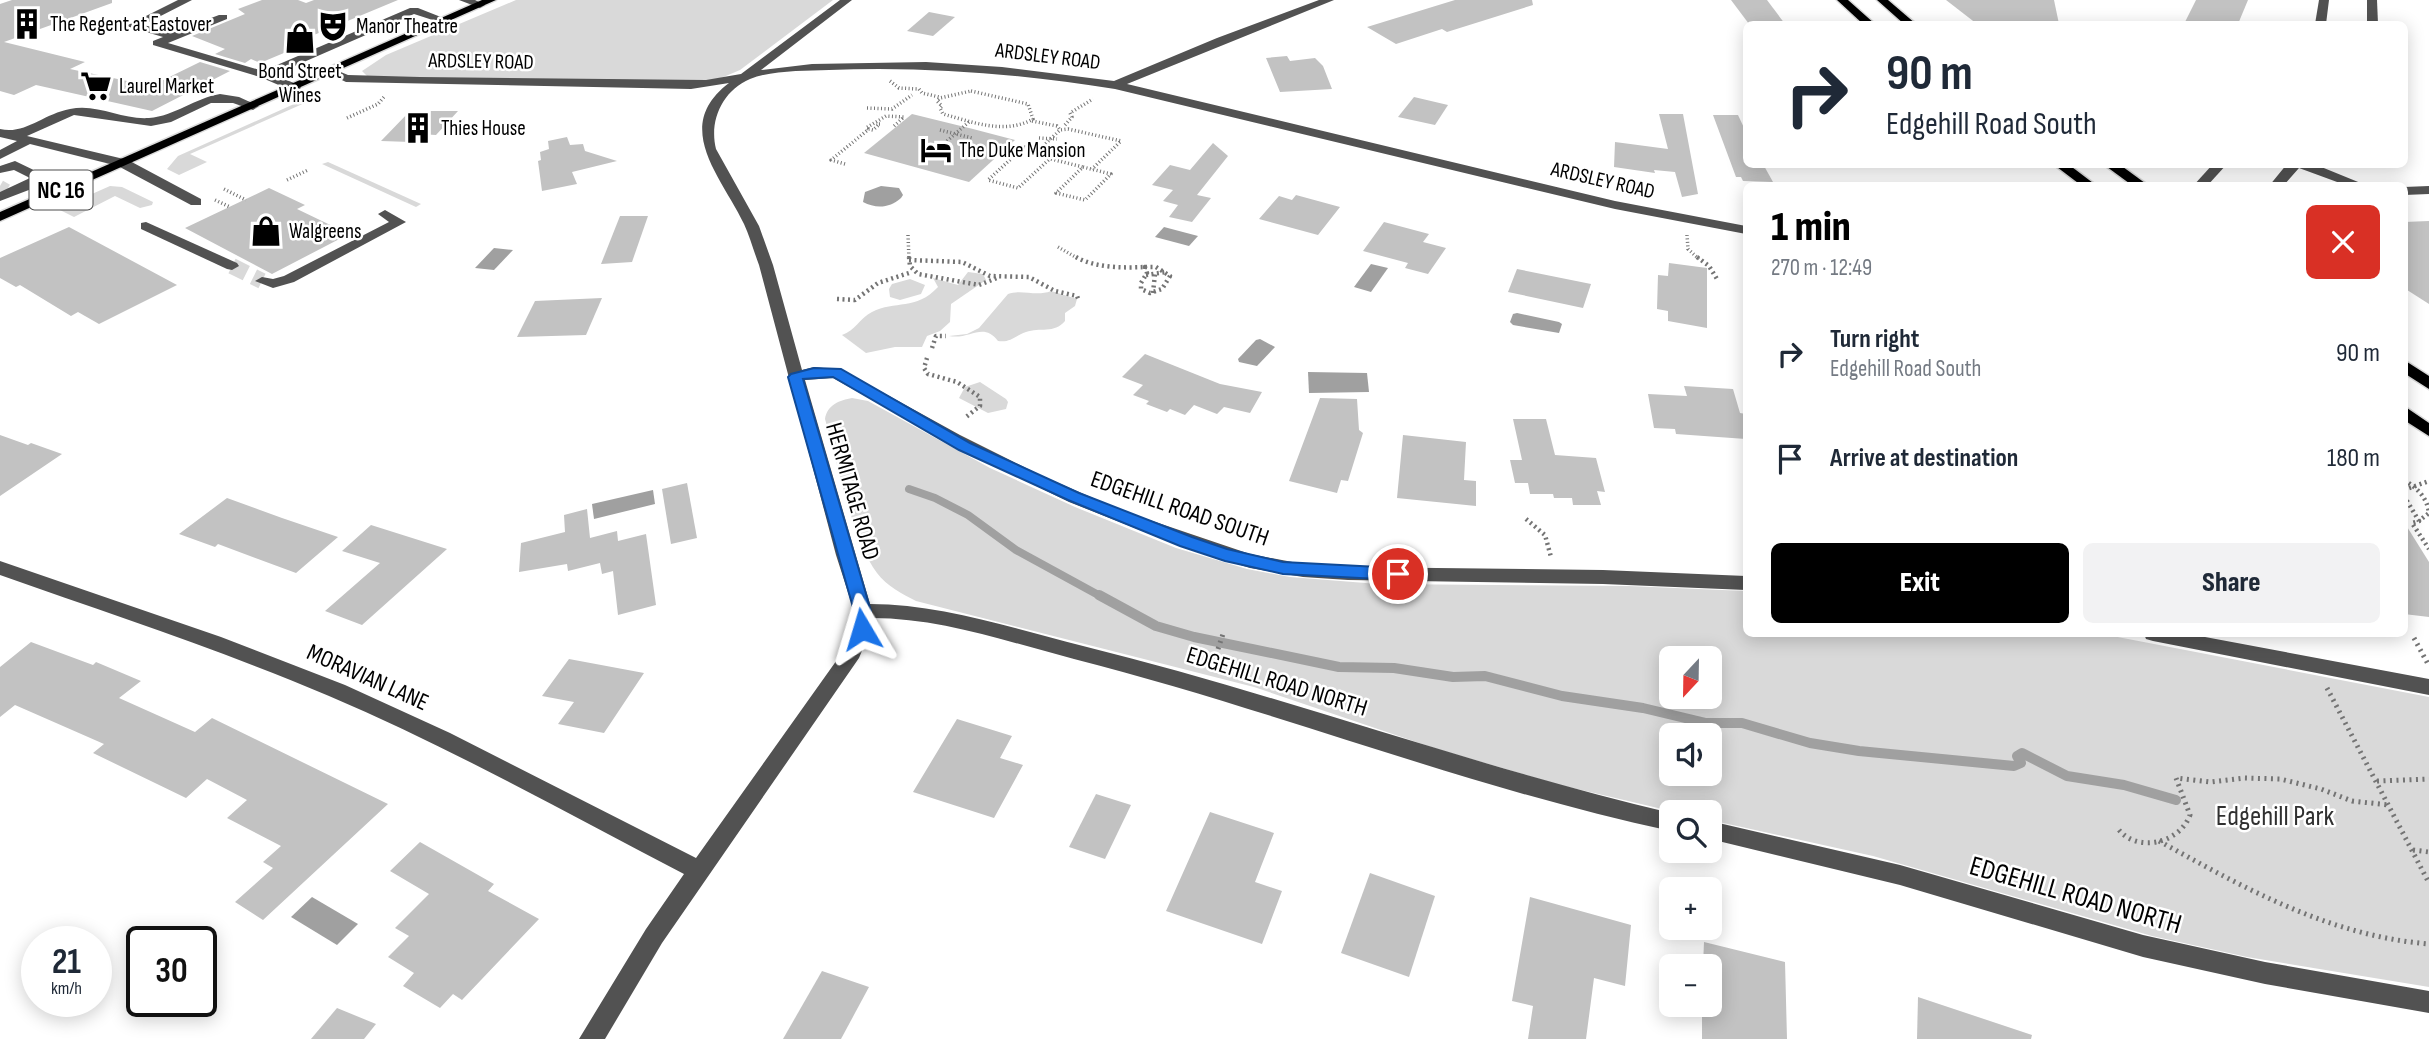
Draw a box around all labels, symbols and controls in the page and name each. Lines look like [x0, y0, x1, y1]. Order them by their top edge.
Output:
building icon: The Regent at Eastover [10, 7, 44, 41]
theatre icon: Manor Theatre [316, 9, 350, 43]
place label: The Regent at Eastover [50, 12, 212, 37]
place label: Manor Theatre [356, 14, 458, 39]
shop icon: Bond Street Wines [283, 21, 317, 55]
street label: ARDSLEY ROAD [993, 38, 1102, 75]
text: 90 m [1886, 45, 1973, 104]
street label: ARDSLEY ROAD [427, 48, 534, 75]
icon: right [1771, 49, 1862, 140]
place label: Bond Street Wines [258, 59, 342, 108]
supermarket icon: Laurel Market [79, 69, 113, 103]
place label: Laurel Market [119, 74, 214, 99]
text: Edgehill Road South [1886, 105, 2097, 144]
building icon: Thies House [401, 111, 435, 145]
place label: Thies House [441, 116, 526, 141]
hotel icon: The Duke Mansion [919, 133, 953, 167]
place label: The Duke Mansion [959, 138, 1085, 163]
street label: ARDSLEY ROAD [1548, 156, 1657, 205]
road number: NC 16 [29, 170, 92, 210]
text: 1 min [1771, 202, 1851, 253]
button: close [2306, 205, 2380, 279]
shop icon: Walgreens [249, 214, 283, 248]
place label: Walgreens [289, 219, 362, 244]
text: 270 m · 12:49 [1771, 254, 1872, 282]
text: Turn right [1830, 324, 1919, 355]
icon: right [1771, 335, 1809, 373]
text: 90 m [2336, 338, 2380, 369]
text: Edgehill Road South [1830, 355, 1981, 383]
street label: HERMITAGE ROAD [819, 419, 886, 563]
icon: arrive [1771, 440, 1809, 478]
text: Arrive at destination [1830, 443, 2018, 474]
text: 180 m [2327, 443, 2380, 474]
street label: EDGEHILL ROAD SOUTH [1087, 464, 1273, 553]
button: Exit [1771, 543, 2069, 623]
button: Share [2083, 543, 2380, 623]
pin [1368, 544, 1428, 604]
icon: arrive [1379, 555, 1417, 593]
position arrow [825, 592, 899, 666]
street label: MORAVIAN LANE [302, 638, 433, 717]
street label: EDGEHILL ROAD NORTH [1183, 640, 1371, 723]
north arrow [1659, 646, 1722, 709]
map controls [1659, 646, 1722, 1017]
button: sound [1659, 723, 1722, 786]
button: search [1659, 800, 1722, 863]
park label: Edgehill Park [2216, 800, 2334, 833]
street label: EDGEHILL ROAD NORTH [1966, 849, 2185, 941]
button: + [1659, 877, 1722, 940]
speed limit sign: 30 [126, 926, 217, 1017]
text: 21 [52, 941, 81, 984]
button: − [1659, 954, 1722, 1017]
text: km/h [51, 978, 82, 999]

